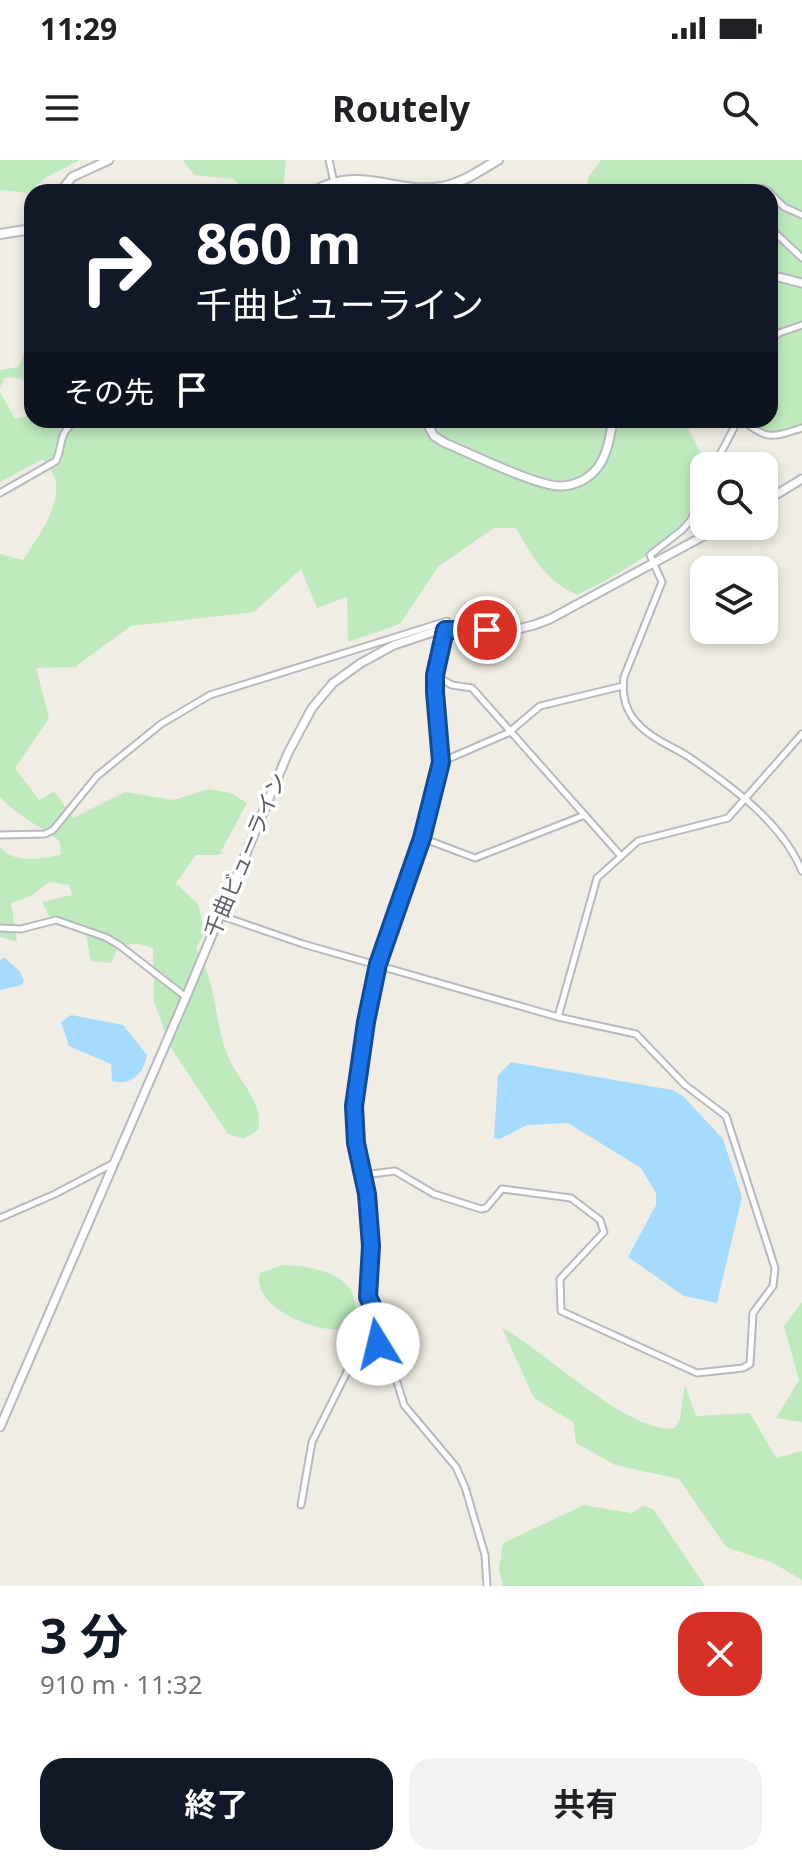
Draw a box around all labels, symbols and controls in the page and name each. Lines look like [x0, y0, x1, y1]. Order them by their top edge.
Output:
text: 11:29 [40, 8, 117, 49]
text: Routely [332, 84, 470, 133]
icon: menu [40, 86, 84, 130]
icon: search [718, 86, 762, 130]
text: 860 m [196, 204, 361, 280]
icon: right [64, 216, 168, 320]
text: 千曲ビューライン [196, 280, 484, 329]
icon: arrive [170, 368, 214, 412]
text: その先 [64, 371, 154, 412]
map controls [690, 452, 778, 644]
button: search [690, 452, 778, 540]
button: layers [690, 556, 778, 644]
pin [453, 596, 521, 664]
icon: arrive [465, 608, 509, 652]
street label: 千曲ビューライン [196, 768, 292, 941]
position arrow [336, 1302, 420, 1386]
text: 3 分 [40, 1603, 128, 1668]
button: close [678, 1612, 762, 1696]
text: 910 m · 11:32 [40, 1666, 203, 1702]
button: 終了 [40, 1758, 393, 1850]
button: 共有 [409, 1758, 762, 1850]

